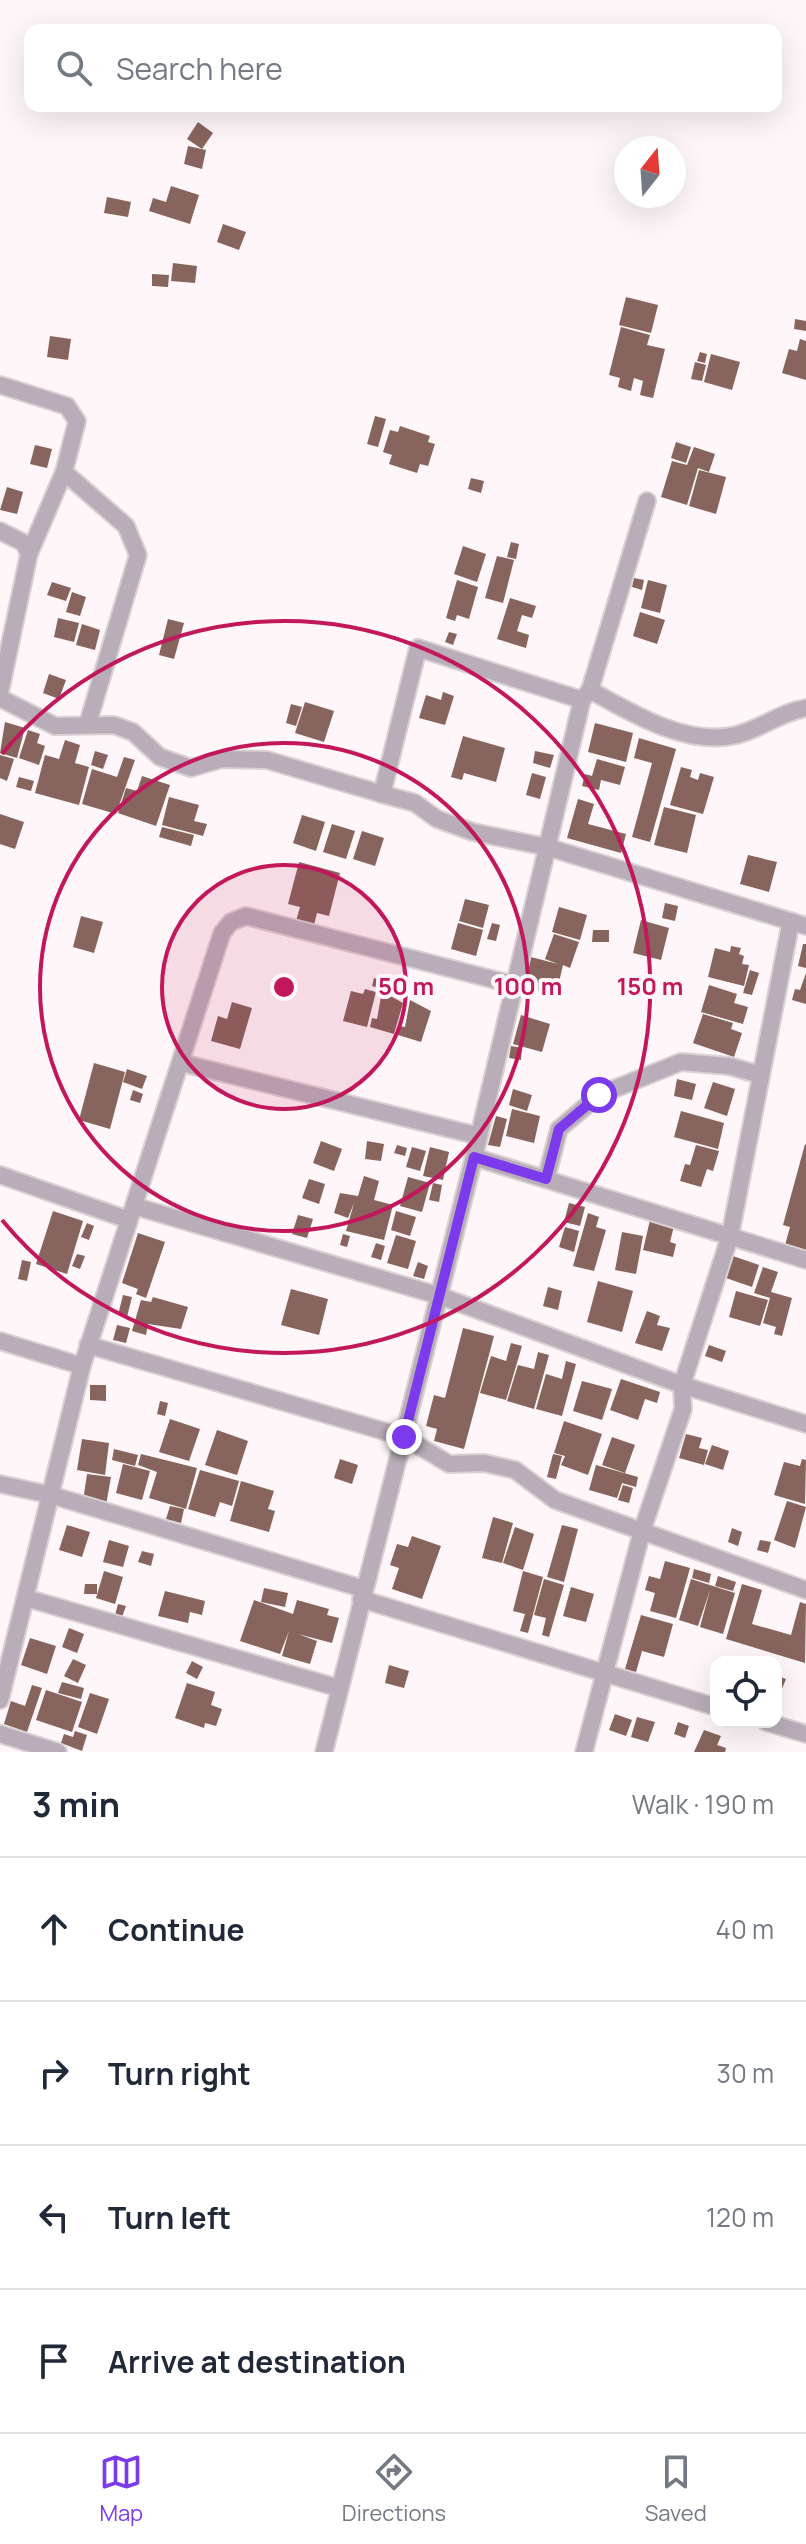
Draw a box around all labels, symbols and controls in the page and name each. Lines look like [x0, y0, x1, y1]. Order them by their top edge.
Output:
search box [24, 24, 782, 112]
icon: search [52, 46, 96, 90]
text: Search here [116, 48, 283, 89]
north arrow [614, 136, 686, 208]
text: 50 m [378, 969, 434, 1002]
text: 100 m [494, 969, 562, 1002]
text: 150 m [617, 969, 683, 1002]
centre of rings [270, 973, 298, 1001]
route start [581, 1077, 617, 1113]
route end [386, 1419, 422, 1455]
map controls [710, 1656, 782, 1728]
button: locate [710, 1656, 782, 1728]
text: 3 min [32, 1781, 120, 1827]
text: Walk · 190 m [632, 1786, 774, 1822]
icon: ahead [32, 1907, 76, 1951]
text: Continue [108, 1909, 244, 1950]
text: 40 m [716, 1911, 774, 1947]
icon: right [32, 2051, 76, 2095]
text: Turn right [108, 2053, 251, 2094]
text: 30 m [717, 2055, 774, 2091]
icon: left [32, 2195, 76, 2239]
text: Turn left [108, 2197, 231, 2238]
text: 120 m [706, 2199, 774, 2235]
icon: arrive [32, 2339, 76, 2383]
text: Arrive at destination [108, 2341, 406, 2382]
tab: Map [99, 2450, 143, 2528]
tab: Directions [342, 2450, 446, 2528]
tab: Saved [645, 2450, 707, 2528]

